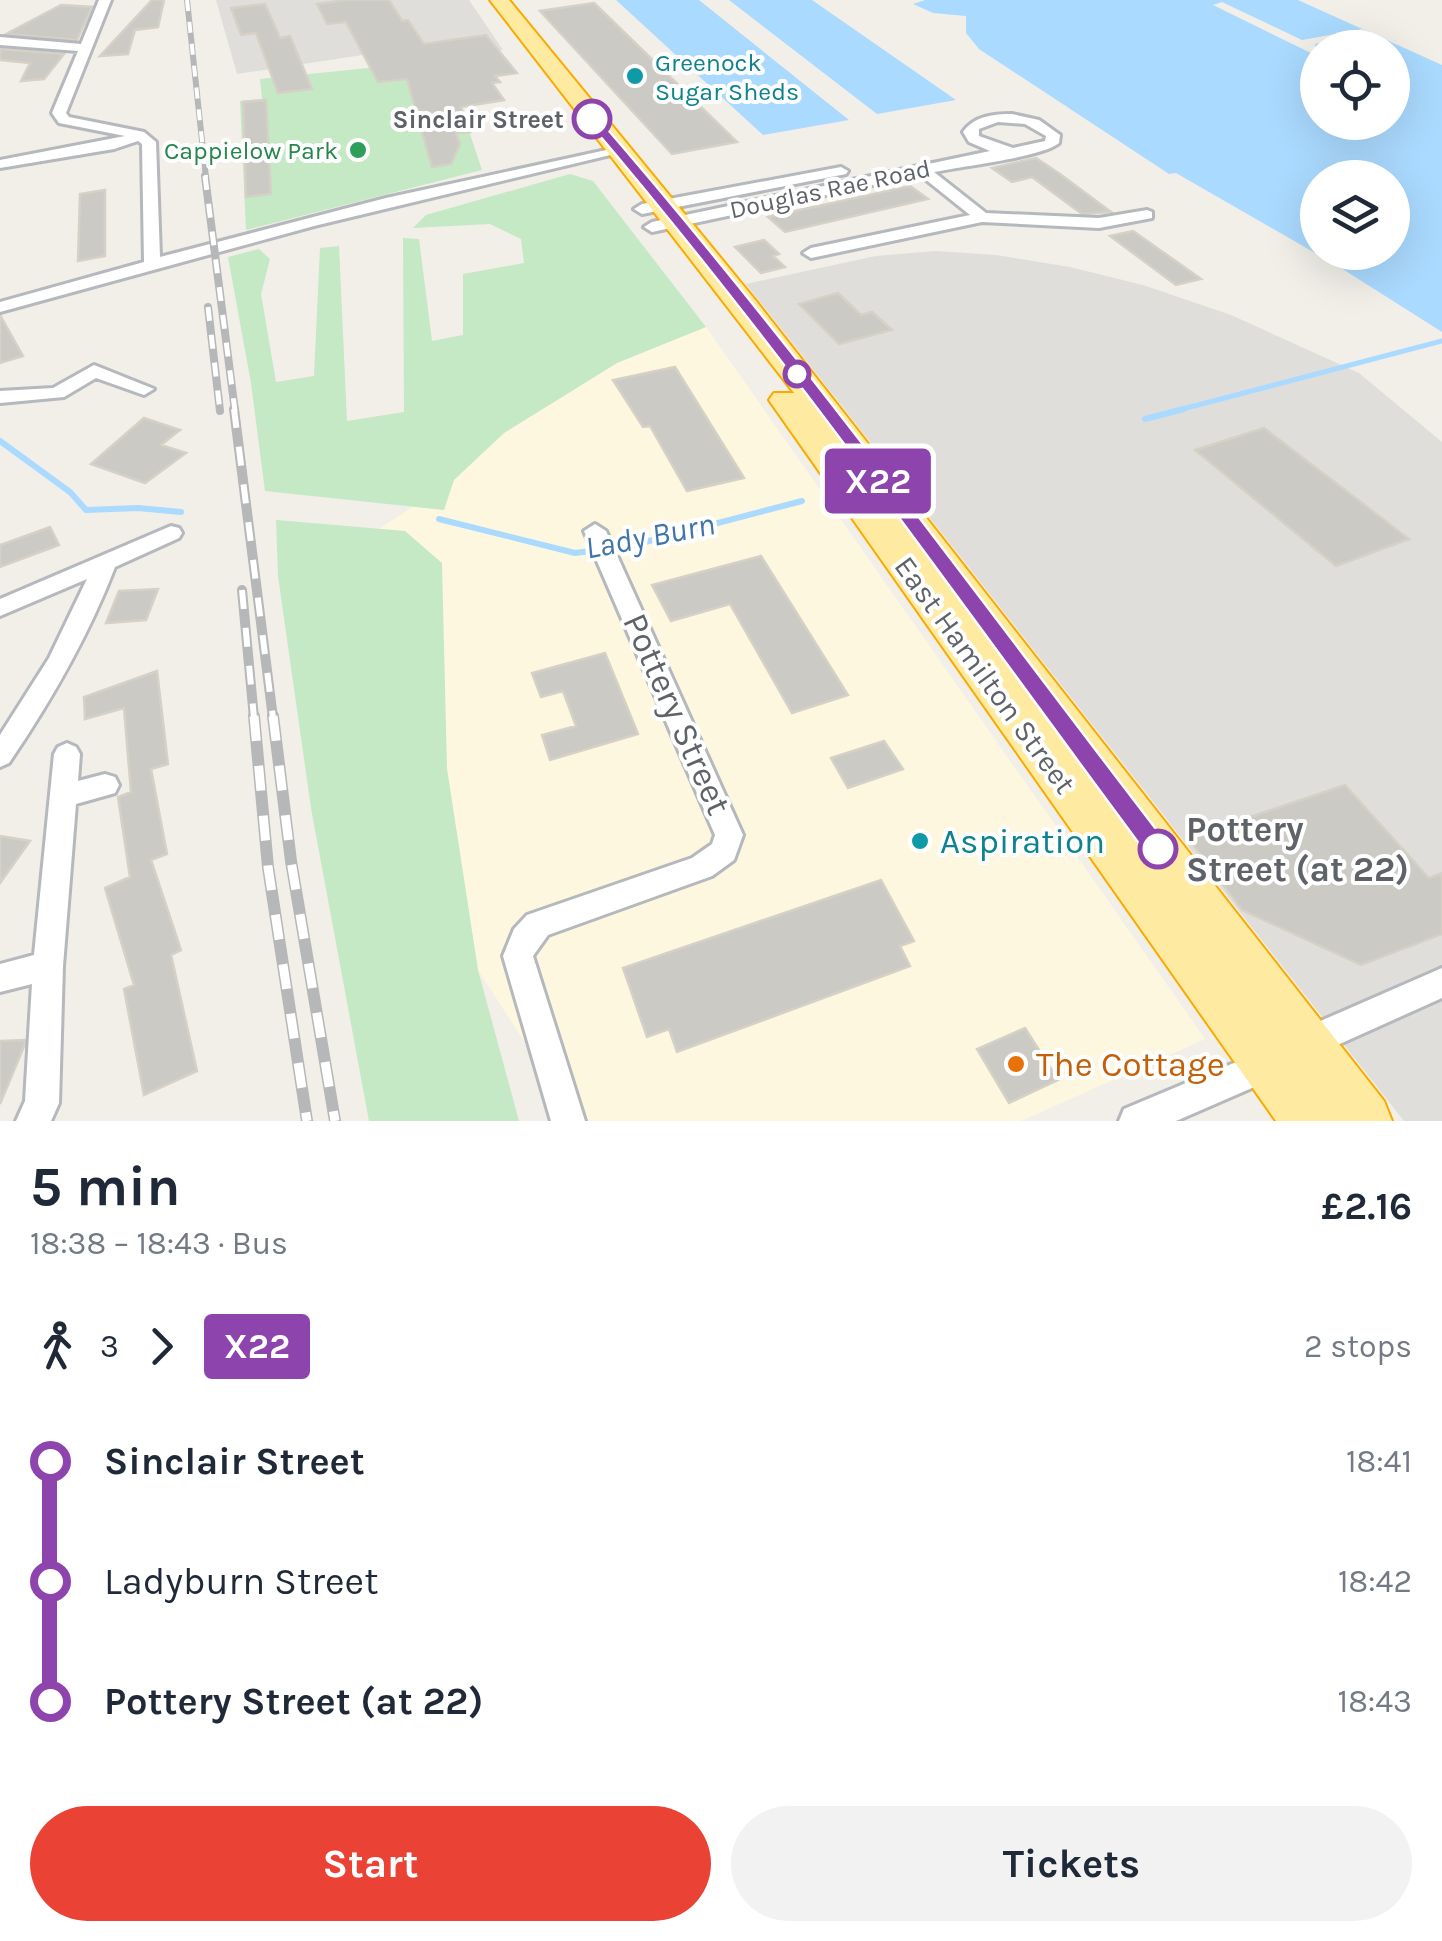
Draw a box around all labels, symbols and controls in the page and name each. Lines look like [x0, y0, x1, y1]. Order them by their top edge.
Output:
map controls [1300, 30, 1410, 270]
button: locate [1300, 30, 1410, 140]
place label: Greenock Sugar Sheds [655, 48, 799, 106]
marker: Greenock Sugar Sheds [624, 65, 646, 87]
marker: Sinclair Street [573, 100, 611, 138]
place label: Sinclair Street [392, 105, 564, 134]
place label: Cappielow Park [164, 136, 338, 165]
marker: Cappielow Park [347, 139, 369, 161]
street label: Douglas Rae Road [727, 154, 933, 224]
button: layers [1300, 160, 1410, 270]
unlabelled marker [784, 361, 810, 387]
line badge: X22 [820, 448, 936, 514]
text: X22 [845, 461, 911, 502]
water label: Lady Burn [582, 505, 718, 567]
street label: East Hamilton Street [887, 549, 1083, 801]
street label: Pottery Street [614, 607, 740, 821]
place label: Pottery Street (at 22) [1186, 809, 1409, 890]
place label: Aspiration [940, 821, 1105, 862]
marker: Aspiration [909, 830, 931, 852]
marker: Pottery Street (at 22) [1139, 830, 1177, 868]
place label: The Cottage [1036, 1044, 1225, 1085]
marker: The Cottage [1005, 1053, 1027, 1075]
text: 5 min [30, 1155, 180, 1219]
text: £2.16 [1321, 1184, 1412, 1229]
text: 18:38 – 18:43 · Bus [30, 1225, 288, 1262]
icon: walk [30, 1319, 85, 1374]
icon: forward [134, 1319, 189, 1374]
text: X22 [224, 1326, 290, 1367]
text: 3 [100, 1328, 119, 1365]
text: 2 stops [1304, 1328, 1412, 1365]
text: Sinclair Street [104, 1439, 365, 1484]
text: 18:41 [1346, 1443, 1412, 1480]
text: Ladyburn Street [104, 1559, 378, 1604]
text: 18:42 [1338, 1563, 1412, 1600]
text: Pottery Street (at 22) [104, 1679, 484, 1724]
text: 18:43 [1338, 1683, 1412, 1720]
button: Start [30, 1806, 711, 1921]
button: Tickets [731, 1806, 1412, 1921]

